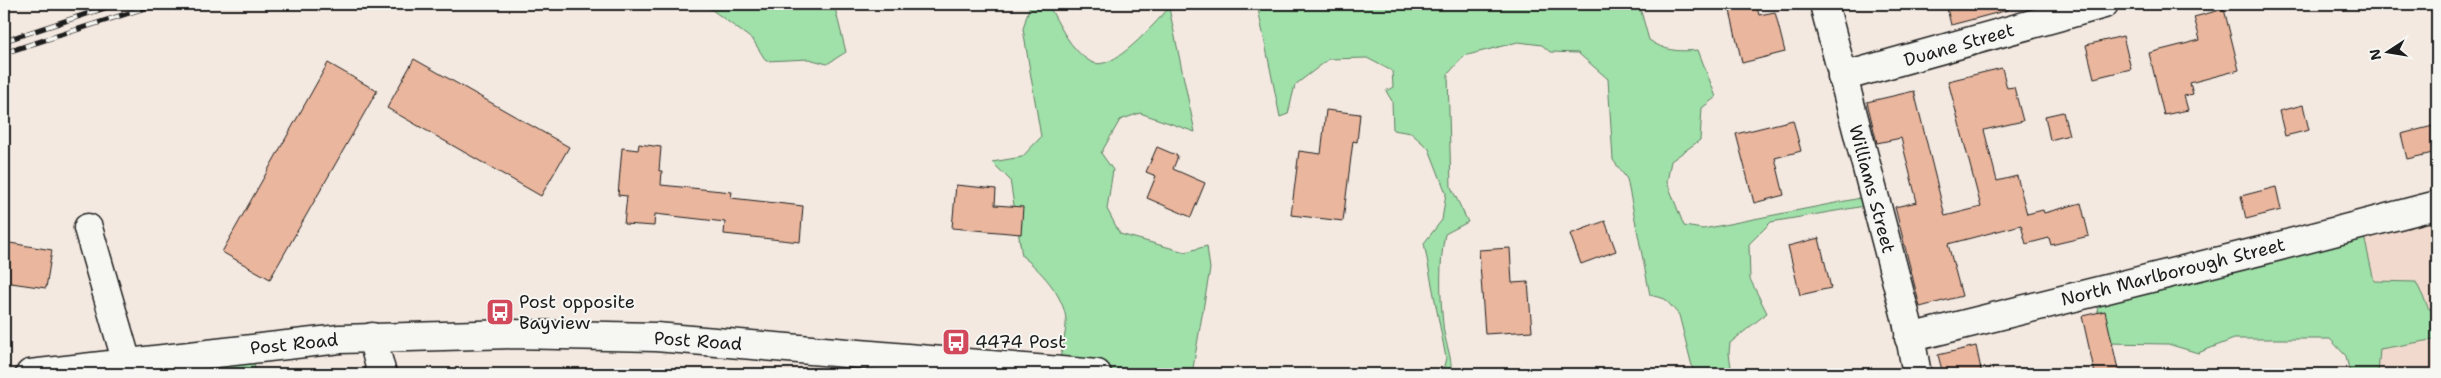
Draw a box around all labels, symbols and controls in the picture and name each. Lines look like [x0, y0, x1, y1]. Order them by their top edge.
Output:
street label: Duane Street [1901, 18, 2017, 72]
north arrow [2364, 28, 2414, 78]
text: N [2365, 47, 2385, 62]
street label: Williams Street [1843, 122, 1901, 256]
street label: North Marlborough Street [2058, 232, 2288, 312]
place label: Post opposite Bayview [519, 290, 635, 335]
bus stop icon: Post opposite Bayview [485, 297, 515, 327]
street label: Post Road [653, 326, 743, 356]
street label: Post Road [249, 327, 339, 361]
bus stop icon: 4474 Post [941, 327, 971, 357]
place label: 4474 Post [975, 330, 1066, 354]

